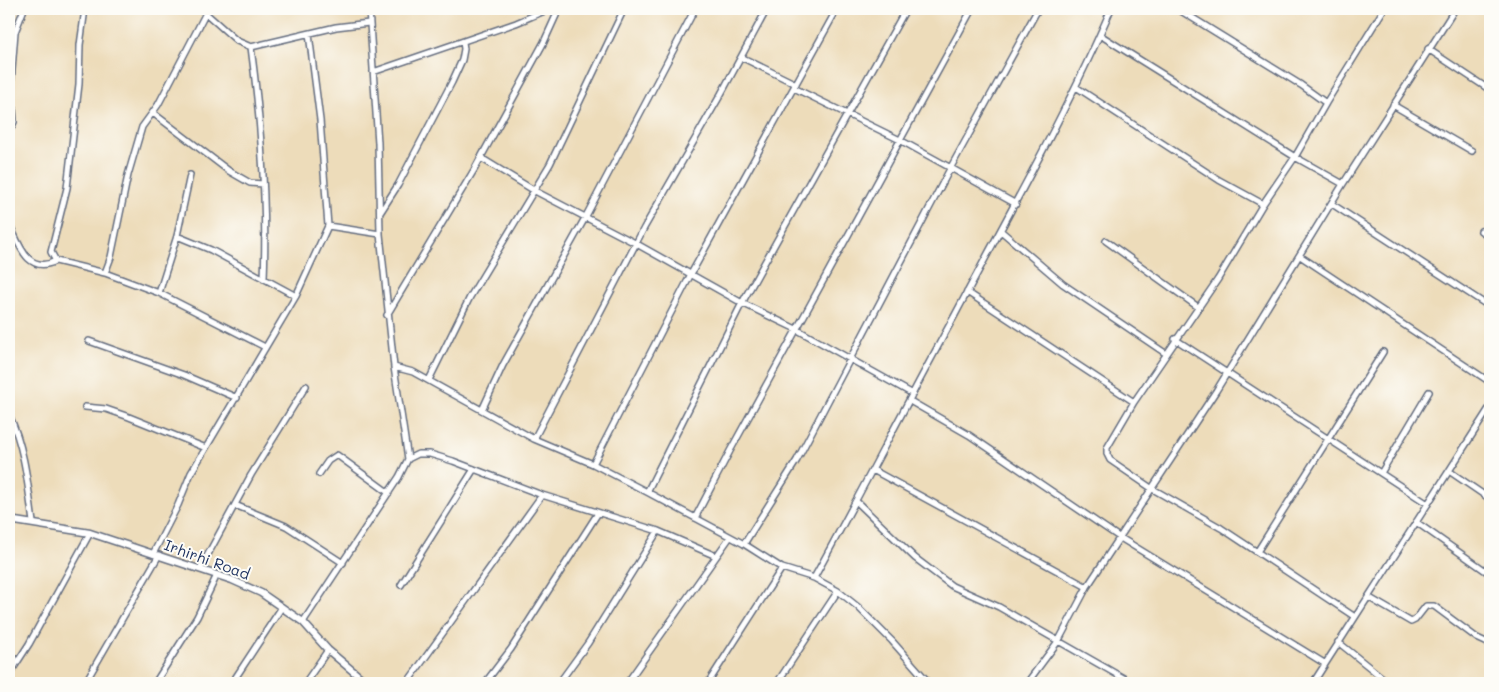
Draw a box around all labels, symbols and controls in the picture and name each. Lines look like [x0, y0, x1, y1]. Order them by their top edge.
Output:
street label: Irhirhi Road [162, 534, 253, 584]

